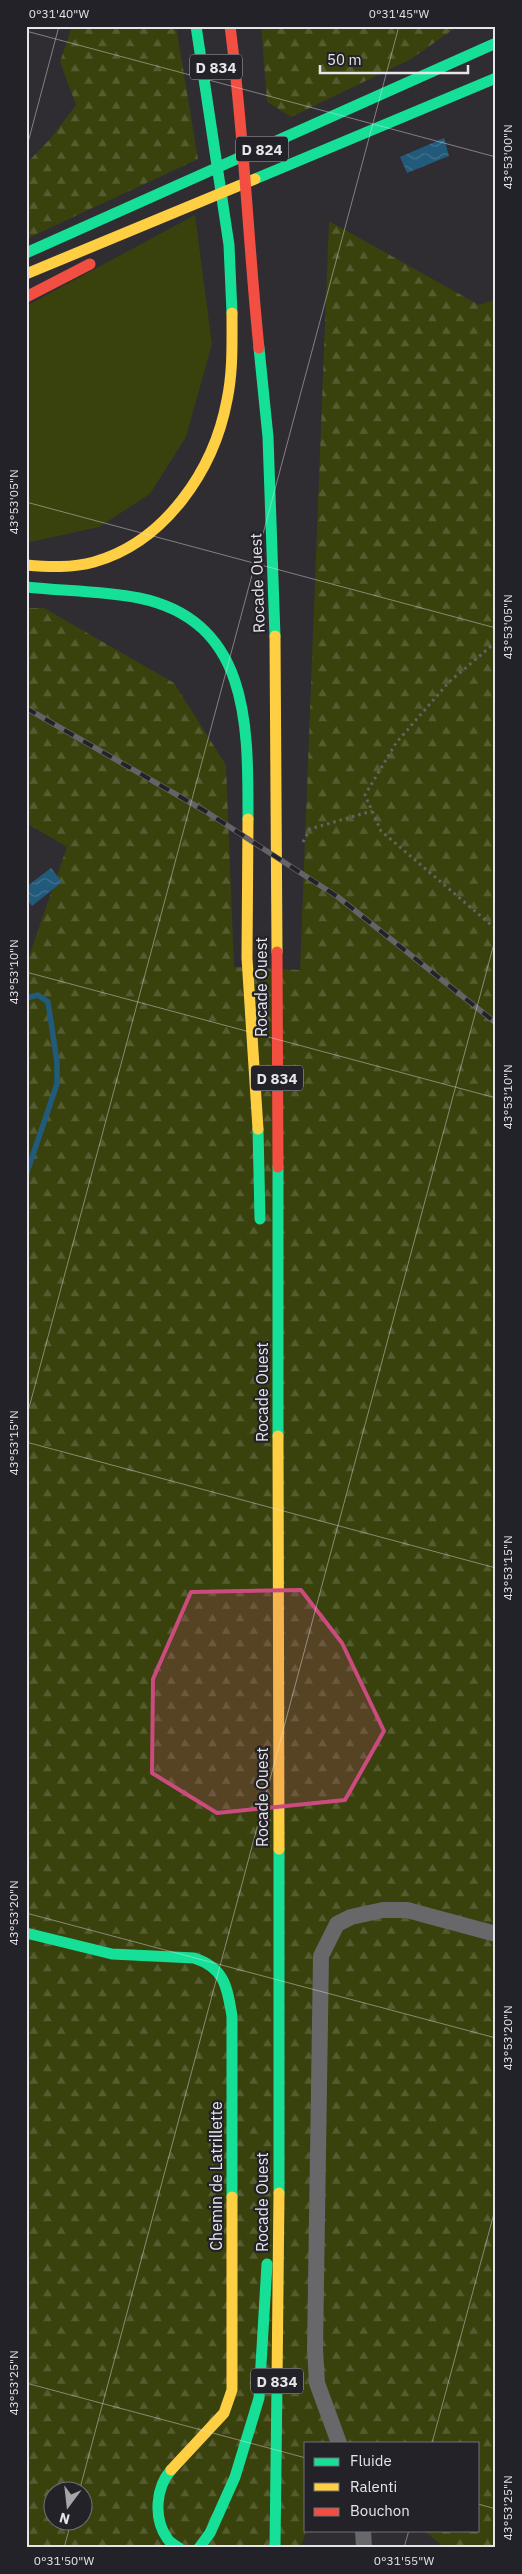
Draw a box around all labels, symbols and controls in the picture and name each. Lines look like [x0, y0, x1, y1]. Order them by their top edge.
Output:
text: 0°31'40"W [29, 6, 90, 21]
text: 0°31'45"W [369, 6, 430, 21]
scale bar [320, 42, 467, 74]
text: 50 m [327, 50, 362, 69]
road number: D 834 [190, 54, 242, 80]
text: 43°53'00"N [500, 124, 515, 190]
road number: D 824 [236, 136, 288, 162]
text: 43°53'05"N [6, 469, 21, 535]
street label: Rocade Ouest [245, 533, 269, 633]
text: 43°53'05"N [500, 594, 515, 660]
street label: Rocade Ouest [251, 937, 271, 1037]
text: 43°53'10"N [6, 939, 21, 1005]
text: 43°53'10"N [500, 1064, 515, 1130]
road number: D 834 [251, 1066, 303, 1090]
street label: Rocade Ouest [252, 1342, 272, 1442]
text: 43°53'15"N [6, 1410, 21, 1476]
text: 43°53'15"N [500, 1535, 515, 1601]
street label: Rocade Ouest [252, 1747, 272, 1847]
text: 43°53'20"N [6, 1880, 21, 1946]
text: 43°53'20"N [500, 2005, 515, 2071]
street label: Chemin de Latrillette [206, 2101, 226, 2251]
street label: Rocade Ouest [252, 2152, 272, 2252]
text: 43°53'25"N [6, 2350, 21, 2416]
road number: D 834 [251, 2368, 303, 2394]
legend [304, 2442, 480, 2532]
text: Fluide [350, 2451, 392, 2470]
text: 43°53'25"N [500, 2475, 515, 2541]
text: Ralenti [350, 2477, 397, 2496]
north arrow [42, 2482, 92, 2532]
text: Bouchon [350, 2501, 410, 2520]
text: N [57, 2509, 72, 2529]
text: 0°31'50"W [34, 2553, 95, 2568]
text: 0°31'55"W [374, 2553, 435, 2568]

